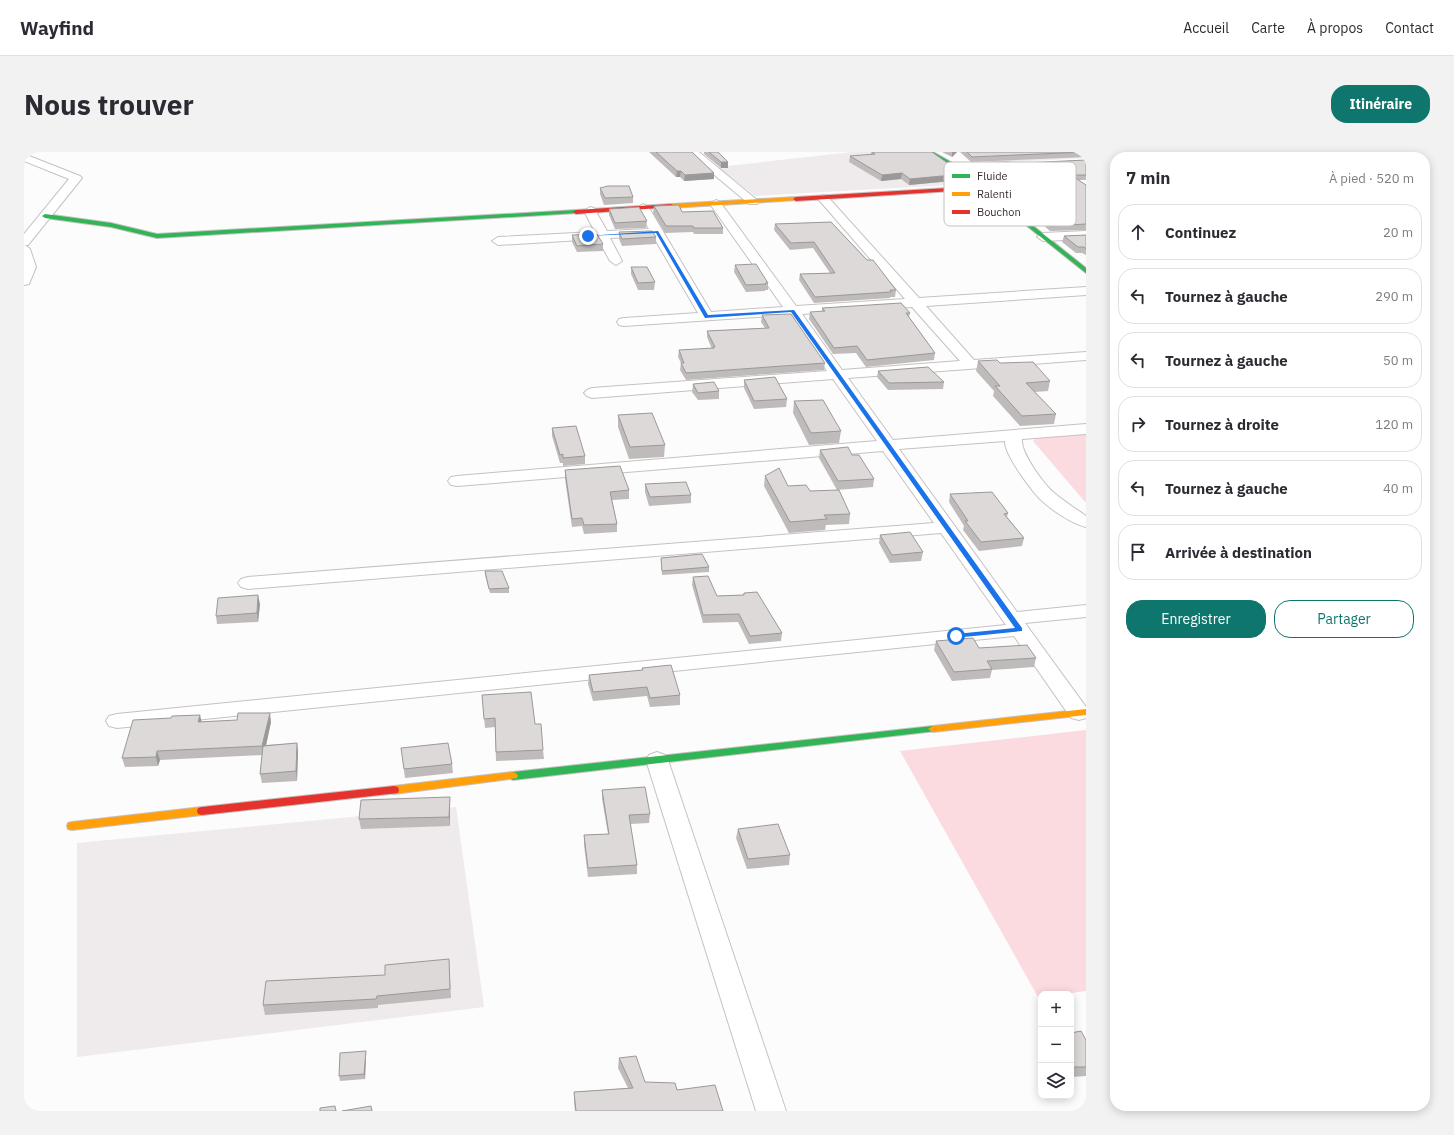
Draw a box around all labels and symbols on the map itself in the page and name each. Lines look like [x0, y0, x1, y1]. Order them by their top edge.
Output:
legend [944, 162, 1076, 226]
text: Fluide [977, 169, 1008, 183]
text: Ralenti [977, 187, 1012, 201]
text: Bouchon [977, 205, 1021, 219]
route end [579, 227, 597, 245]
route start [947, 627, 965, 645]

